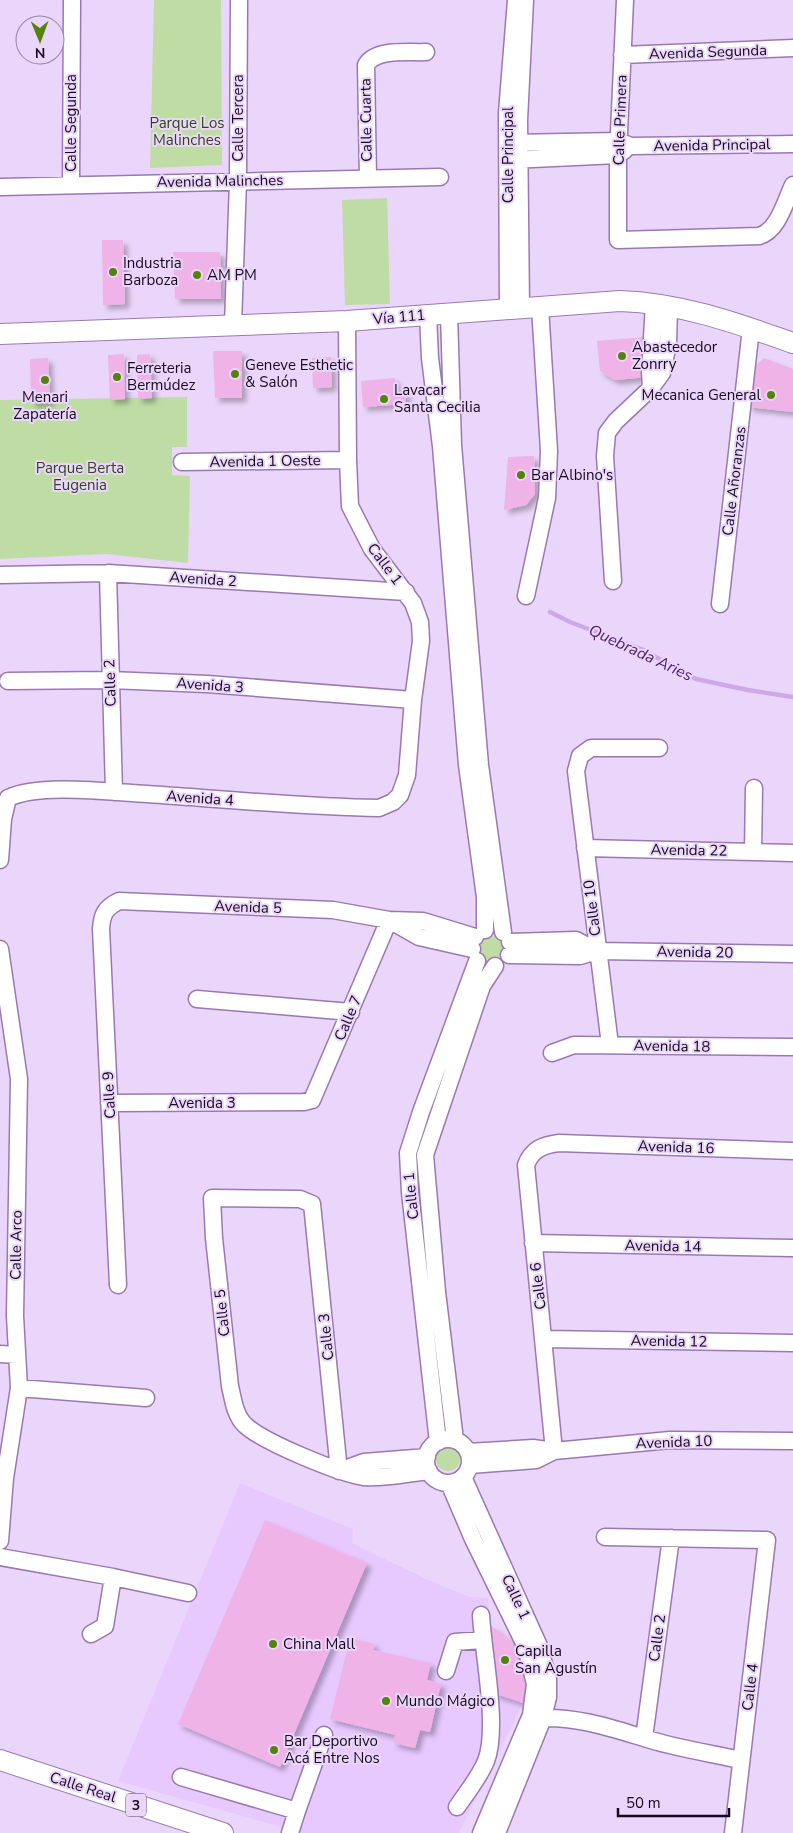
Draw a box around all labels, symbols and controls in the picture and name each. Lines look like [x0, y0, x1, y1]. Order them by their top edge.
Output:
north arrow [15, 15, 65, 65]
street label: Avenida Segunda [649, 40, 767, 64]
text: N [35, 43, 46, 62]
street label: Calle Segunda [61, 74, 81, 172]
street label: Calle Tercera [228, 74, 248, 162]
street label: Calle Primera [608, 74, 632, 166]
street label: Calle Cuarta [355, 78, 377, 162]
street label: Calle Principal [498, 106, 518, 203]
park label: Parque Los Malinches [150, 113, 224, 150]
street label: Avenida Principal [653, 134, 771, 156]
street label: Avenida Malinches [157, 170, 283, 192]
place label: Industria Barboza [123, 253, 182, 290]
place label: AM PM [207, 265, 257, 285]
marker: Industria Barboza [107, 266, 119, 278]
marker: AM PM [191, 269, 203, 281]
street label: Vía 111 [371, 305, 426, 329]
place label: Abastecedor Zonrry [632, 337, 718, 374]
marker: Abastecedor Zonrry [616, 350, 628, 362]
place label: Geneve Esthetic & Salón [245, 355, 353, 392]
place label: Ferreteria Bermúdez [127, 358, 195, 395]
marker: Geneve Esthetic & Salón [229, 368, 241, 380]
marker: Ferreteria Bermúdez [111, 371, 123, 383]
marker: Menari Zapatería [39, 374, 51, 386]
place label: Lavacar Santa Cecilia [394, 380, 481, 417]
place label: Mecanica General [642, 385, 762, 405]
place label: Menari Zapatería [13, 387, 77, 424]
marker: Mecanica General [765, 389, 777, 401]
marker: Lavacar Santa Cecilia [378, 393, 390, 405]
street label: Calle Añoranzas [717, 425, 751, 537]
street label: Avenida 1 Oeste [209, 450, 321, 472]
park label: Parque Berta Eugenia [36, 458, 124, 495]
place label: Bar Albino's [531, 465, 613, 485]
marker: Bar Albino's [515, 469, 527, 481]
street label: Calle 1 [363, 539, 407, 589]
street label: Avenida 2 [169, 567, 237, 591]
water label: Quebrada Aries [585, 619, 696, 687]
street label: Calle 2 [99, 659, 121, 707]
street label: Avenida 3 [176, 673, 244, 697]
street label: Avenida 4 [166, 786, 234, 810]
street label: Avenida 22 [650, 839, 728, 861]
street label: Calle 10 [579, 879, 605, 937]
street label: Avenida 5 [214, 896, 282, 918]
street label: Avenida 20 [656, 941, 734, 963]
street label: Calle 7 [330, 992, 366, 1044]
street label: Avenida 18 [633, 1035, 711, 1057]
street label: Calle 9 [98, 1071, 120, 1119]
street label: Avenida 3 [168, 1093, 236, 1113]
street label: Avenida 16 [637, 1136, 715, 1158]
street label: Calle 1 [399, 1171, 423, 1221]
street label: Calle Arco [5, 1210, 27, 1280]
street label: Avenida 14 [624, 1235, 702, 1257]
street label: Calle 6 [525, 1261, 551, 1311]
street label: Calle 5 [210, 1288, 234, 1338]
street label: Calle 3 [314, 1312, 338, 1362]
street label: Avenida 12 [630, 1330, 708, 1352]
street label: Avenida 10 [635, 1431, 713, 1453]
street label: Calle 1 [497, 1571, 535, 1623]
street label: Calle 2 [644, 1613, 670, 1663]
place label: China Mall [283, 1634, 356, 1654]
marker: China Mall [267, 1638, 279, 1650]
place label: Capilla San Agustín [515, 1641, 597, 1678]
marker: Capilla San Agustín [499, 1654, 511, 1666]
street label: Calle 4 [737, 1662, 763, 1712]
place label: Mundo Mágico [396, 1691, 495, 1711]
marker: Mundo Mágico [380, 1695, 392, 1707]
place label: Bar Deportivo Acá Entre Nos [284, 1731, 380, 1768]
marker: Bar Deportivo Acá Entre Nos [268, 1744, 280, 1756]
street label: Calle Real [47, 1767, 119, 1807]
scale bar [618, 1786, 729, 1818]
text: 50 m [626, 1793, 661, 1813]
road number: 3 [126, 1794, 146, 1816]

